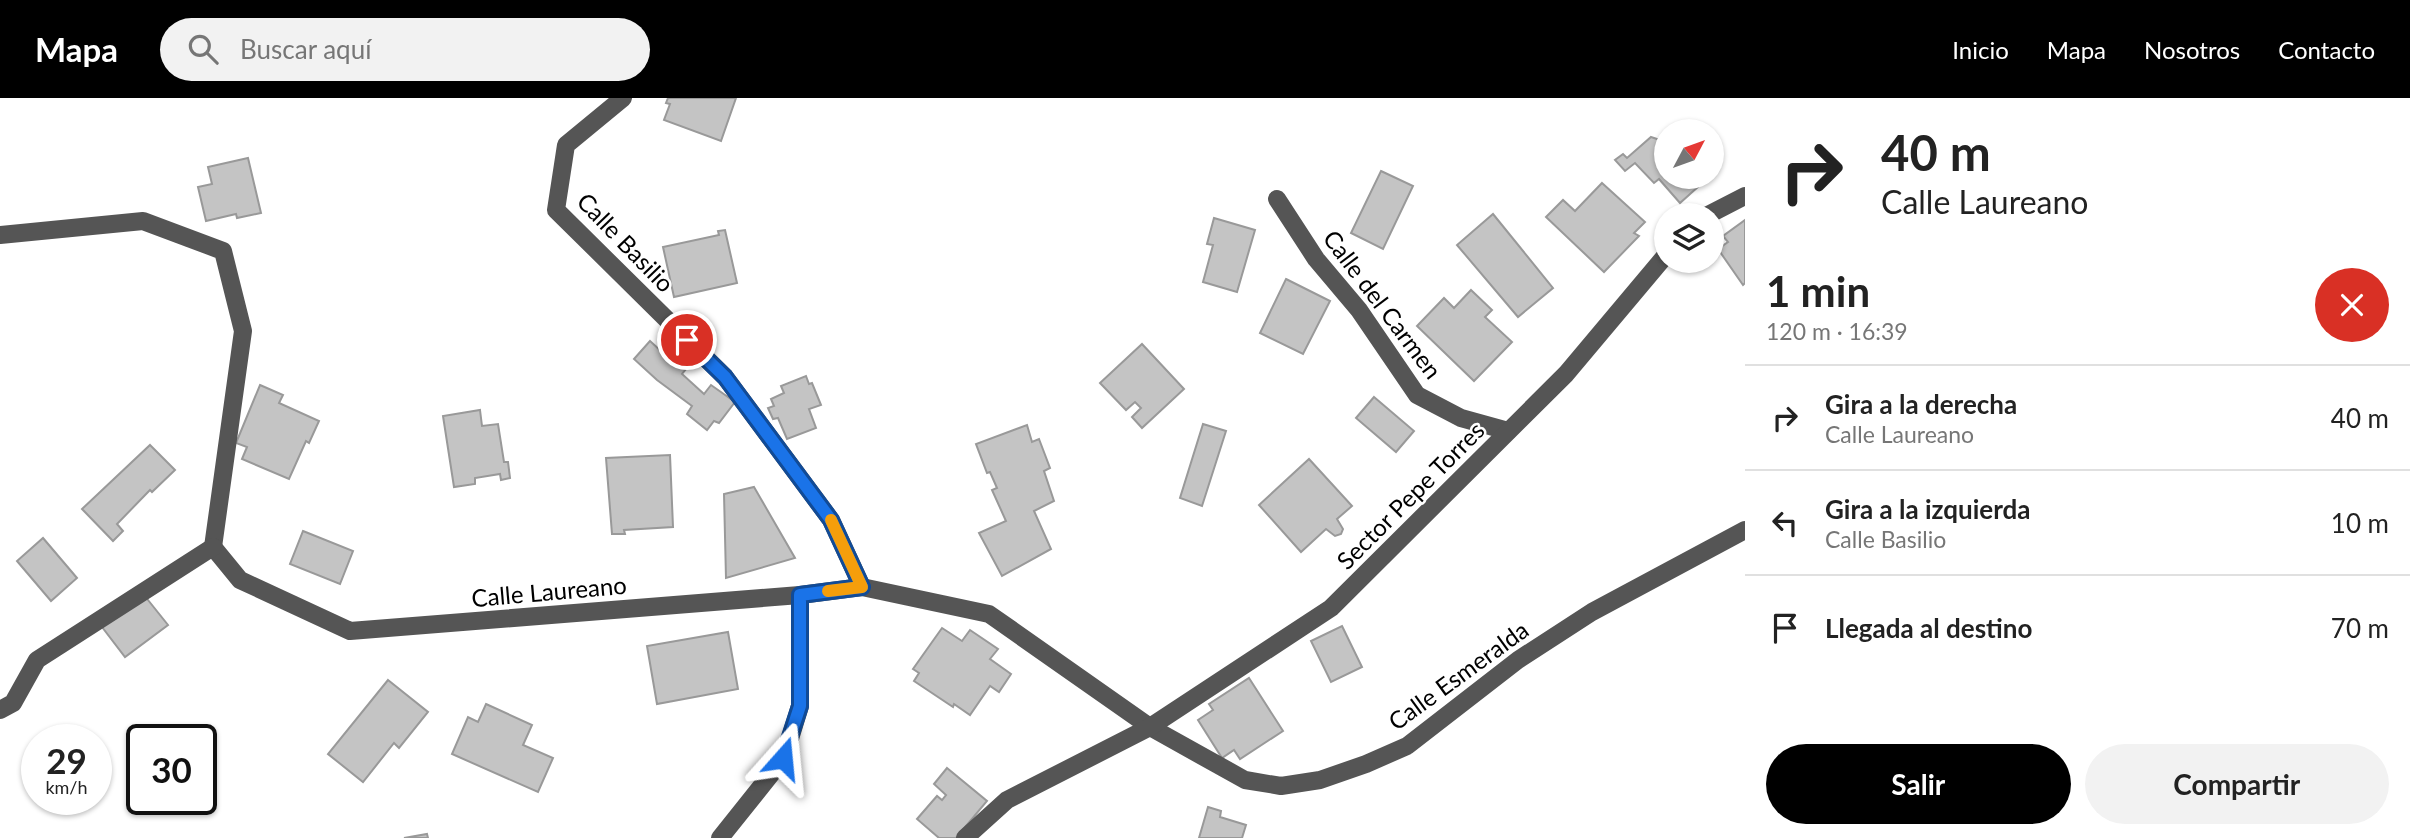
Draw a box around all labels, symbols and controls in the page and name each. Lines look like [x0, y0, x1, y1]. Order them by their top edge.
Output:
search box [160, 18, 650, 81]
text: Mapa [35, 29, 118, 69]
icon: search [184, 30, 222, 68]
text: Buscar aquí [240, 33, 371, 65]
text: Inicio [1952, 35, 2009, 64]
text: Mapa [2047, 35, 2106, 64]
text: Nosotros [2144, 35, 2240, 64]
text: Contacto [2278, 35, 2375, 64]
north arrow [1654, 119, 1724, 189]
map controls [1654, 119, 1724, 273]
text: 40 m [1881, 123, 1991, 181]
icon: right [1766, 126, 1857, 217]
text: Calle Laureano [1881, 182, 2088, 221]
street label: Calle Basilio [572, 186, 680, 298]
button: layers [1654, 203, 1724, 273]
street label: Calle del Carmen [1318, 224, 1448, 384]
text: 1 min [1766, 266, 1870, 316]
button: close [2315, 268, 2389, 342]
pin [657, 310, 717, 370]
text: 120 m · 16:39 [1766, 317, 1908, 345]
icon: arrive [668, 321, 706, 359]
text: Gira a la derecha [1825, 388, 2017, 420]
icon: right [1766, 399, 1804, 437]
text: 40 m [2331, 402, 2389, 434]
street label: Sector Pepe Torres [1330, 415, 1490, 575]
text: Calle Laureano [1825, 420, 1974, 448]
text: Gira a la izquierda [1825, 493, 2031, 525]
icon: left [1766, 504, 1804, 542]
text: 10 m [2331, 507, 2389, 539]
text: Calle Basilio [1825, 525, 1946, 553]
street label: Calle Laureano [470, 570, 628, 612]
icon: arrive [1766, 609, 1804, 647]
text: Llegada al destino [1825, 612, 2032, 644]
text: 70 m [2331, 612, 2389, 644]
street label: Calle Esmeralda [1382, 614, 1534, 736]
position arrow [746, 721, 820, 795]
speed limit sign: 30 [126, 724, 217, 815]
text: 29 [46, 739, 87, 781]
button: Salir [1766, 744, 2071, 824]
button: Compartir [2085, 744, 2389, 824]
text: km/h [45, 776, 88, 798]

